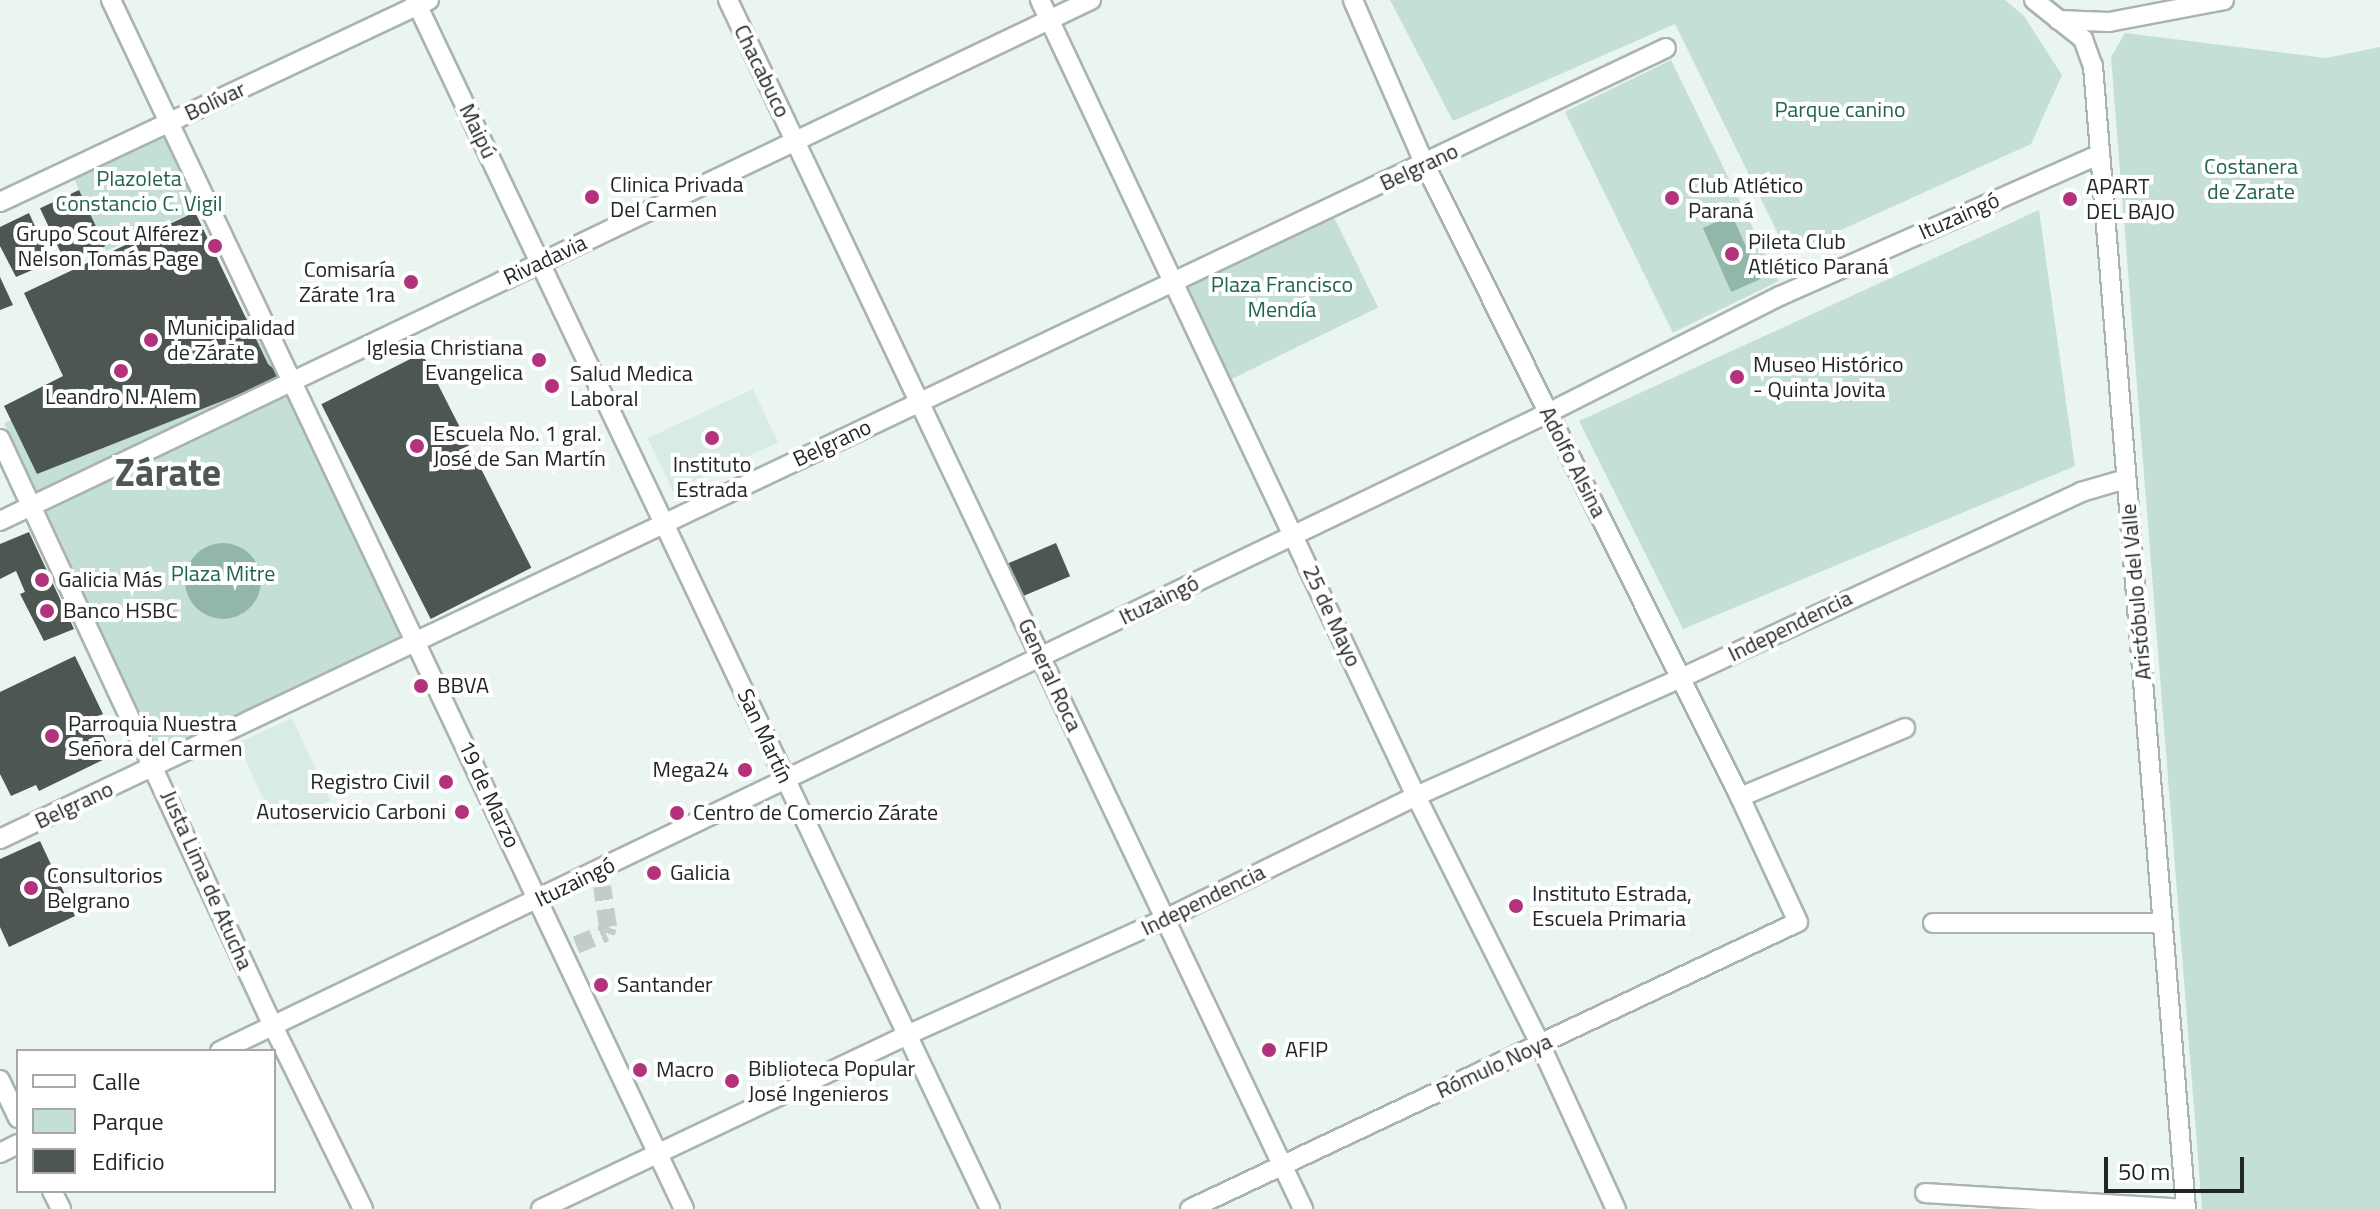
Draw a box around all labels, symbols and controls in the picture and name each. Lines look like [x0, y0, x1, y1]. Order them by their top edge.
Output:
street label: Chacabuco [728, 20, 796, 122]
street label: Bolívar [180, 75, 250, 127]
park label: Parque canino [1774, 97, 1906, 123]
street label: Maipú [454, 99, 502, 163]
street label: Belgrano [1376, 137, 1462, 197]
park label: Costanera de Zarate [2204, 153, 2298, 204]
park label: Plazoleta Constancio C. Vigil [55, 165, 223, 216]
place label: Clinica Privada Del Carmen [610, 171, 744, 222]
place label: Club Atlético Paraná [1688, 172, 1803, 224]
place label: APART DEL BAJO [2086, 173, 2175, 224]
marker: Clinica Privada Del Carmen [581, 186, 603, 208]
street label: Ituzaingó [1915, 187, 2003, 245]
marker: Club Atlético Paraná [1663, 189, 1681, 207]
marker: APART DEL BAJO [2061, 190, 2079, 208]
place label: Grupo Scout Alférez Nelson Tomás Page [16, 220, 199, 272]
place label: Pileta Club Atlético Paraná [1748, 228, 1889, 280]
street label: Rivadavia [499, 229, 591, 291]
marker: Grupo Scout Alférez Nelson Tomás Page [206, 237, 224, 255]
marker: Pileta Club Atlético Paraná [1723, 245, 1741, 263]
place label: Comisaría Zárate 1ra [299, 256, 395, 308]
park label: Plaza Francisco Mendía [1211, 271, 1353, 322]
marker: Comisaría Zárate 1ra [402, 273, 420, 291]
place label: Municipalidad de Zárate [167, 314, 295, 366]
marker: Municipalidad de Zárate [142, 331, 160, 349]
place label: Iglesia Christiana Evangelica [367, 334, 523, 386]
marker: Iglesia Christiana Evangelica [530, 351, 548, 369]
place label: Museo Histórico - Quinta Jovita [1753, 351, 1904, 402]
place label: Salud Medica Laboral [570, 360, 693, 412]
marker: Leandro N. Alem [112, 362, 130, 380]
marker: Museo Histórico - Quinta Jovita [1728, 368, 1746, 386]
marker: Salud Medica Laboral [541, 375, 563, 397]
place label: Leandro N. Alem [45, 384, 197, 410]
street label: Adolfo Alsina [1534, 402, 1612, 522]
street label: Belgrano [789, 413, 875, 473]
place label: Escuela No. 1 gral. José de San Martín [433, 420, 606, 472]
marker: Instituto Estrada [703, 429, 721, 447]
marker: Escuela No. 1 gral. José de San Martín [408, 437, 426, 455]
district label: Zárate [115, 450, 221, 496]
place label: Instituto Estrada [673, 451, 751, 502]
street label: Aristóbulo del Valle [2115, 503, 2157, 681]
park label: Plaza Mitre [171, 561, 275, 587]
street label: 25 de Mayo [1297, 561, 1367, 671]
place label: Galicia Más [58, 567, 162, 593]
street label: Ituzaingó [1115, 569, 1203, 631]
marker: Galicia Más [33, 571, 51, 589]
street label: Independencia [1724, 585, 1856, 667]
place label: Banco HSBC [63, 598, 178, 624]
marker: Banco HSBC [38, 602, 56, 620]
street label: General Roca [1012, 614, 1088, 736]
place label: BBVA [437, 673, 489, 699]
marker: BBVA [412, 677, 430, 695]
street label: San Martín [732, 685, 798, 787]
place label: Parroquia Nuestra Señora del Carmen [68, 710, 243, 762]
marker: Parroquia Nuestra Señora del Carmen [43, 727, 61, 745]
street label: 19 de Marzo [453, 736, 525, 852]
place label: Mega24 [653, 757, 729, 783]
marker: Mega24 [736, 761, 754, 779]
place label: Registro Civil [310, 769, 430, 795]
marker: Registro Civil [437, 773, 455, 791]
street label: Belgrano [31, 775, 117, 835]
street label: Justa Lima de Atucha [156, 786, 258, 974]
place label: Autoservicio Carboni [256, 799, 446, 825]
place label: Centro de Comercio Zárate [693, 800, 938, 826]
marker: Autoservicio Carboni [453, 803, 471, 821]
marker: Centro de Comercio Zárate [668, 804, 686, 822]
street label: Ituzaingó [531, 851, 619, 913]
street label: Independencia [1137, 859, 1269, 941]
place label: Galicia [670, 860, 730, 886]
place label: Consultorios Belgrano [47, 862, 163, 914]
marker: Galicia [645, 864, 663, 882]
marker: Consultorios Belgrano [22, 879, 40, 897]
place label: Instituto Estrada, Escuela Primaria [1532, 880, 1692, 932]
marker: Instituto Estrada, Escuela Primaria [1507, 897, 1525, 915]
place label: Santander [617, 972, 713, 998]
marker: Santander [592, 976, 610, 994]
street label: Rómulo Noya [1432, 1028, 1556, 1104]
place label: AFIP [1285, 1037, 1328, 1063]
marker: AFIP [1260, 1041, 1278, 1059]
legend [16, 1049, 276, 1193]
place label: Biblioteca Popular José Ingenieros [748, 1055, 915, 1106]
place label: Macro [656, 1057, 714, 1083]
marker: Macro [631, 1061, 649, 1079]
text: Calle [92, 1063, 140, 1099]
marker: Biblioteca Popular José Ingenieros [723, 1072, 741, 1090]
text: Parque [92, 1103, 164, 1139]
scale bar [2108, 1141, 2248, 1191]
text: Edificio [92, 1143, 165, 1179]
text: 50 m [2118, 1153, 2170, 1189]

